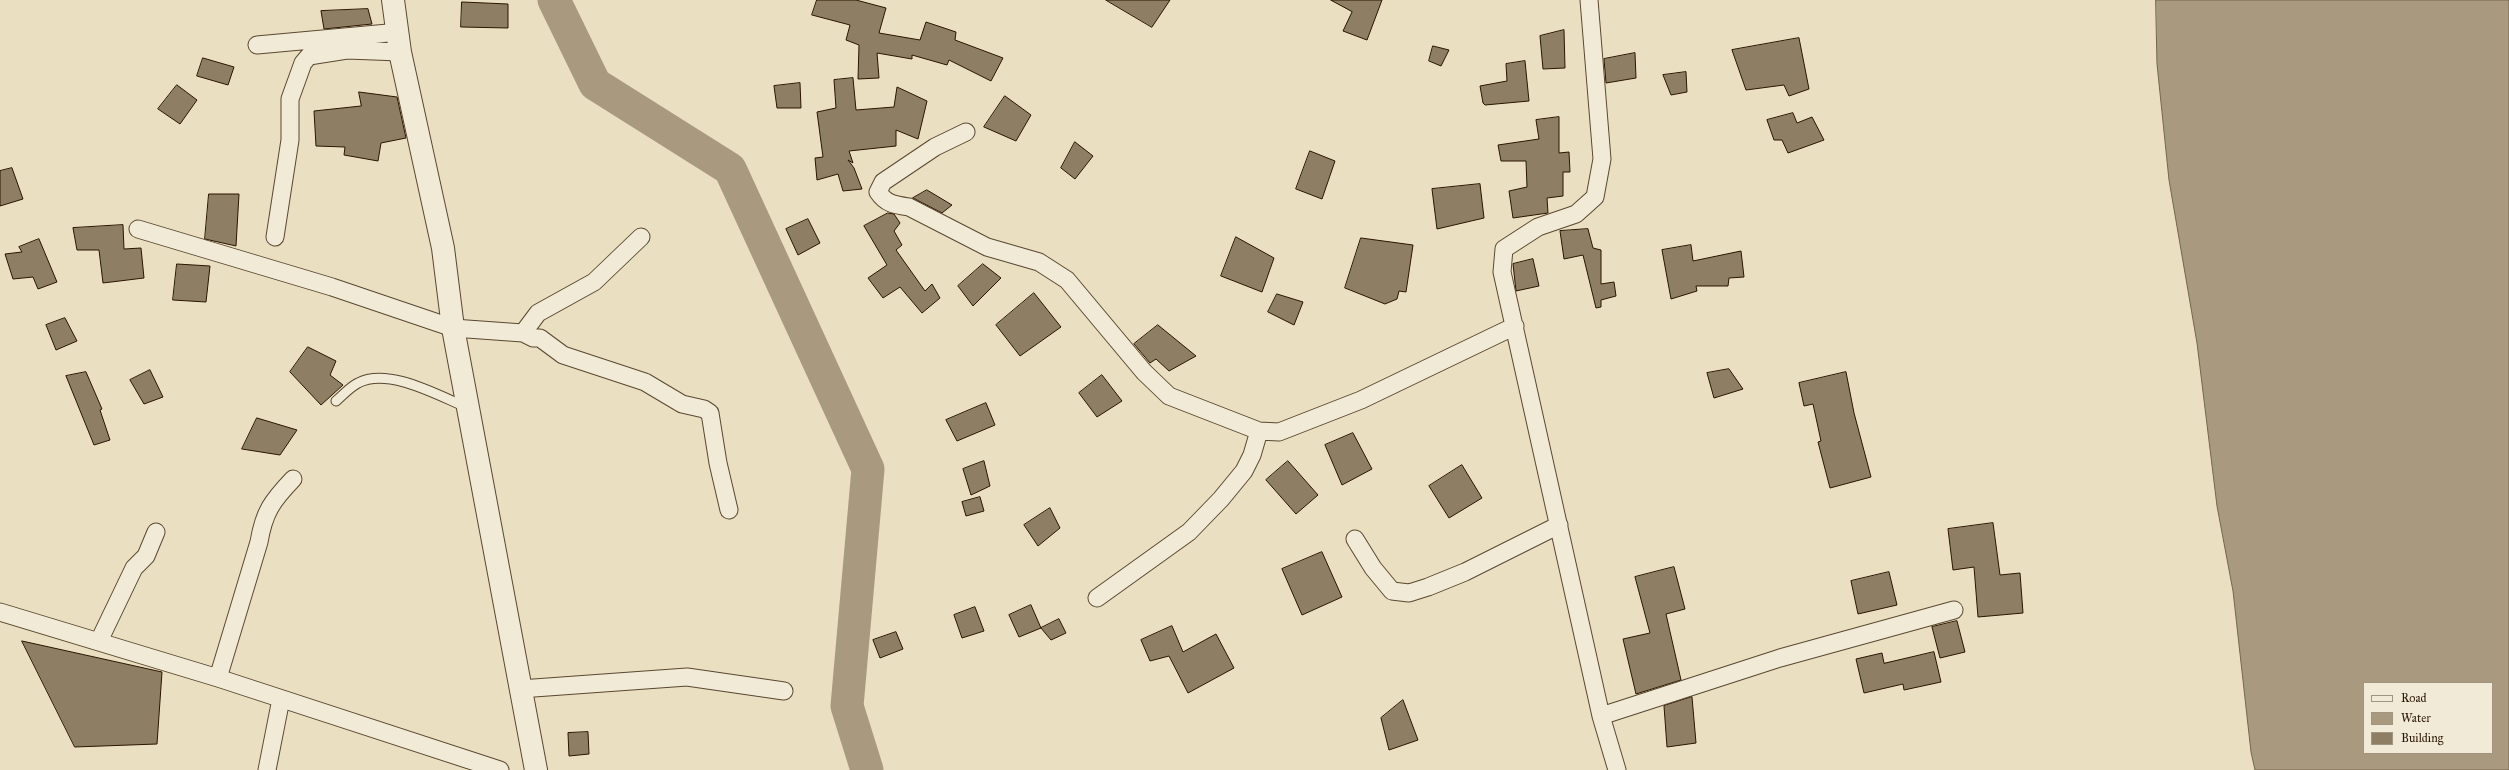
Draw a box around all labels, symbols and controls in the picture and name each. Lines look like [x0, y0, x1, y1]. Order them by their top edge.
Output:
legend [2363, 682, 2493, 754]
text: Road [2401, 691, 2427, 705]
text: Water [2401, 711, 2431, 725]
text: Building [2401, 731, 2443, 745]

